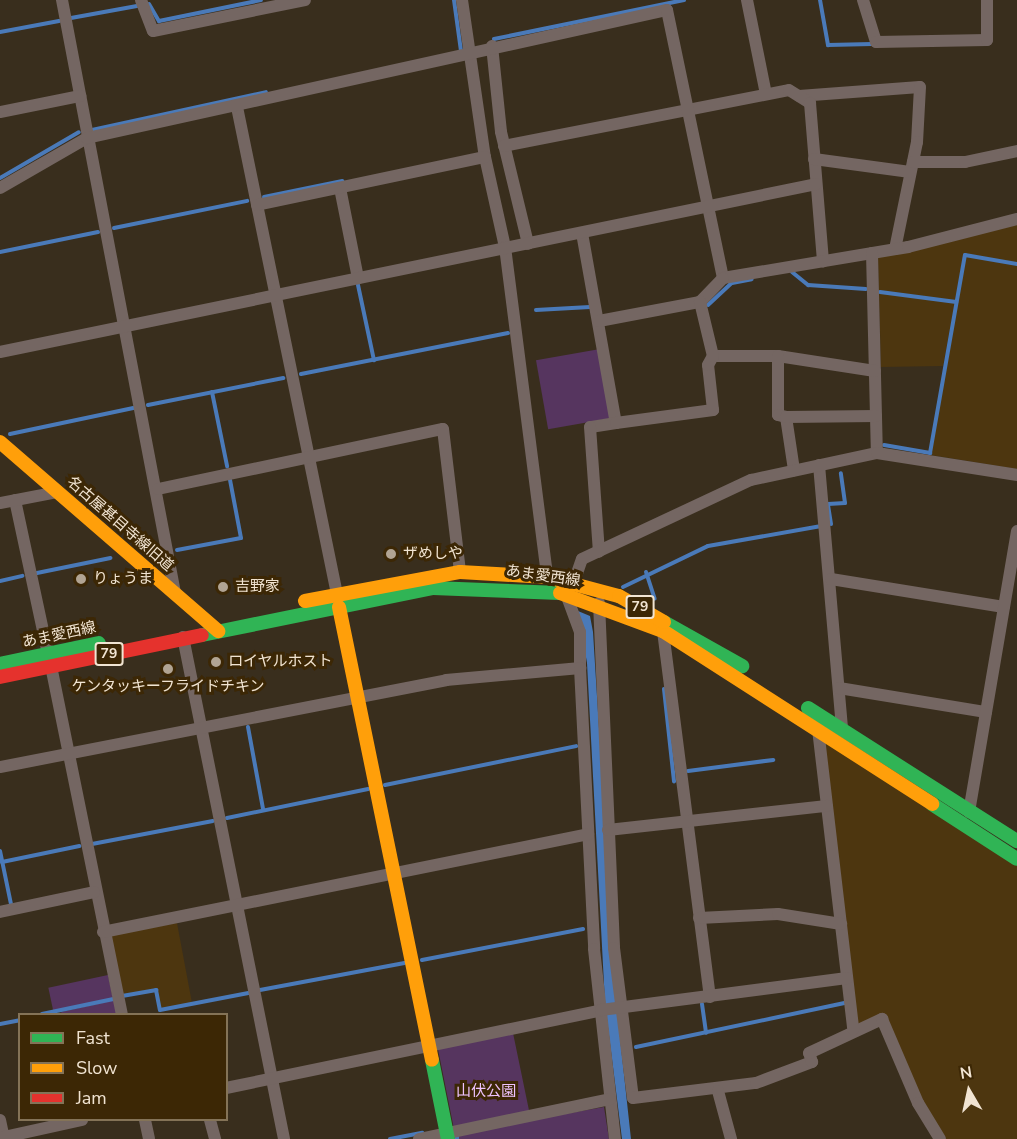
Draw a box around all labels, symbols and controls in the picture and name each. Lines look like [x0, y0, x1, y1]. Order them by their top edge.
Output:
street label: 名古屋甚目寺線旧道 [63, 473, 177, 575]
place label: ザめしや [403, 545, 463, 563]
marker: ザめしや [384, 547, 398, 561]
street label: あま愛西線 [505, 562, 581, 590]
place label: りょうま [93, 570, 153, 588]
marker: りょうま [74, 572, 88, 586]
place label: 吉野家 [235, 578, 280, 596]
marker: 吉野家 [216, 580, 230, 594]
road number: 79 [625, 596, 655, 618]
street label: あま愛西線 [20, 618, 98, 652]
road number: 79 [94, 643, 124, 665]
place label: ロイヤルホスト [228, 653, 333, 671]
marker: ロイヤルホスト [209, 655, 223, 669]
marker: ケンタッキーフライドチキン [161, 662, 175, 676]
place label: ケンタッキーフライドチキン [71, 678, 265, 696]
legend [18, 1013, 228, 1121]
text: Fast [76, 1026, 110, 1050]
text: Slow [76, 1056, 117, 1080]
north arrow [939, 1061, 999, 1121]
text: N [959, 1061, 974, 1085]
park label: 山伏公園 [456, 1083, 516, 1101]
text: Jam [76, 1086, 107, 1110]

